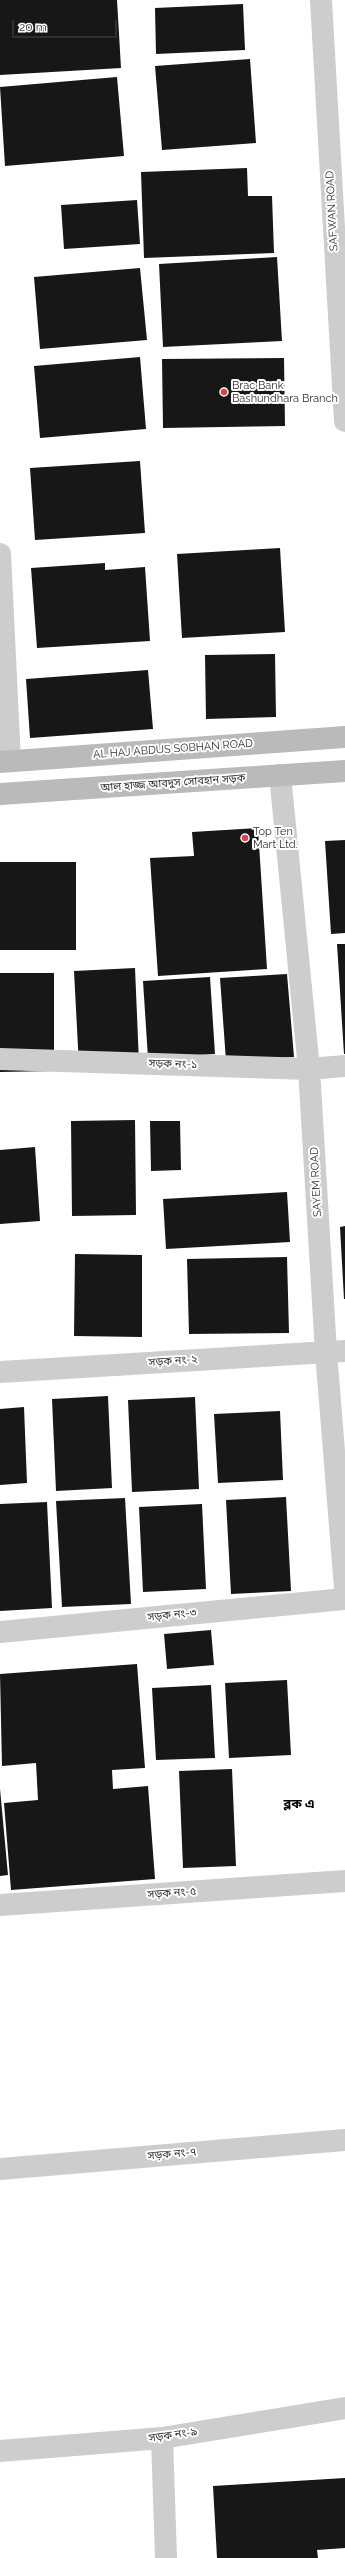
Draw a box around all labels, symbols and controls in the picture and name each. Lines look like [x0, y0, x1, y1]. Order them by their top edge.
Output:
scale bar [14, 12, 119, 38]
text: 20 m [19, 20, 47, 34]
street label: SAFWAN ROAD [323, 170, 341, 252]
place label: Brac Bank Bashundhara Branch [232, 379, 338, 405]
marker: Brac Bank Bashundhara Branch [219, 387, 229, 397]
street label: AL HAJ ABDUS SOBHAN ROAD [93, 737, 253, 761]
street label: আল হাজ্জ আবদুস সোবহান সড়ক [100, 771, 246, 795]
place label: Top Ten Mart Ltd. [253, 825, 298, 851]
marker: Top Ten Mart Ltd. [240, 833, 250, 843]
street label: সড়ক নং-১ [148, 1057, 198, 1071]
street label: SAYEM ROAD [308, 1147, 324, 1217]
street label: সড়ক নং-২ [148, 1353, 198, 1369]
street label: সড়ক নং-৩ [147, 1606, 197, 1624]
district label: ব্লক এ [283, 1796, 315, 1812]
street label: সড়ক নং-৫ [147, 1885, 197, 1901]
street label: সড়ক নং-৭ [147, 2145, 197, 2163]
street label: সড়ক নং-৯ [148, 2425, 198, 2445]

